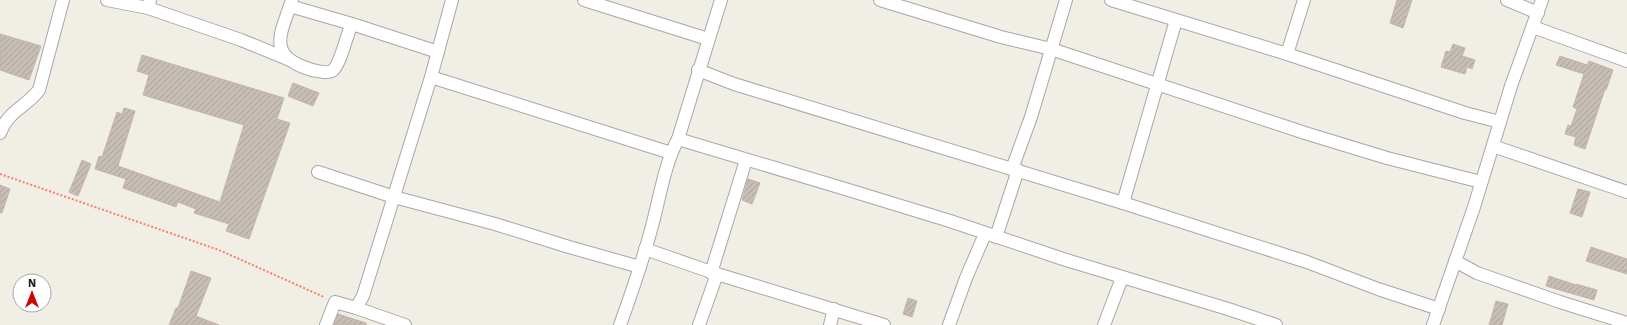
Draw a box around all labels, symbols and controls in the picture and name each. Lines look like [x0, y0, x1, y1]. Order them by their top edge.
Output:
north arrow [12, 273, 52, 313]
text: N [28, 277, 36, 290]

